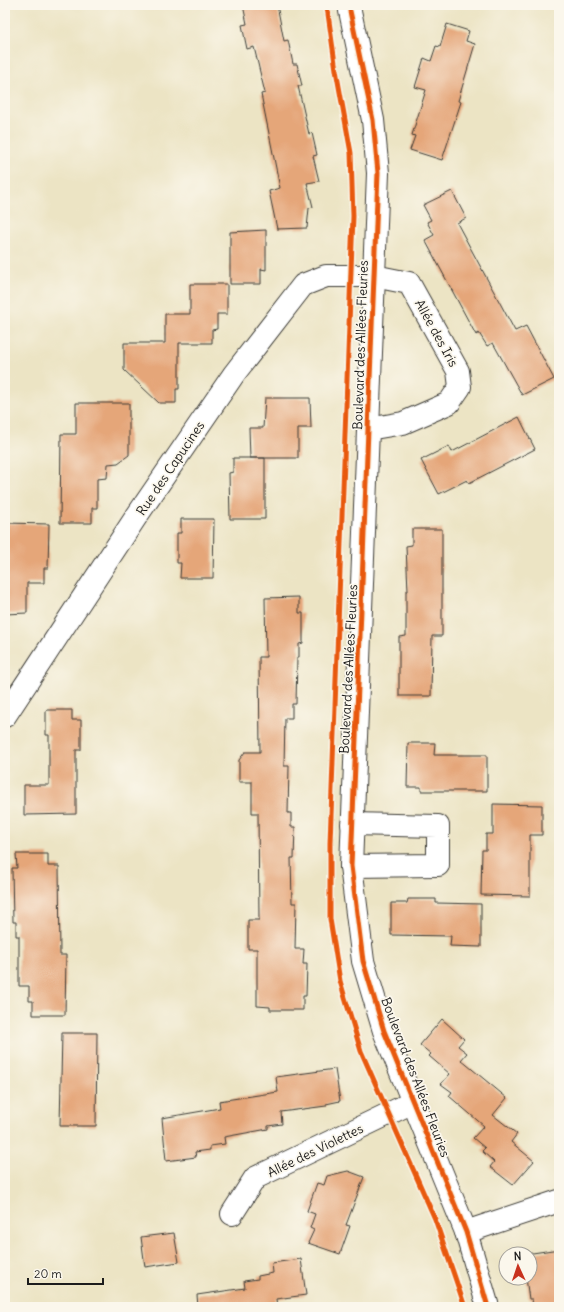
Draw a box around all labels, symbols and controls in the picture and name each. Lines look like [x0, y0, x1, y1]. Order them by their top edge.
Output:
street label: Boulevard des Allées Fleuries [349, 260, 372, 430]
street label: Allée des Iris [411, 297, 462, 370]
street label: Rue des Capucines [133, 418, 208, 519]
street label: Boulevard des Allées Fleuries [336, 584, 361, 754]
street label: Boulevard des Allées Fleuries [377, 995, 454, 1160]
street label: Allée des Violettes [264, 1120, 366, 1181]
north arrow [498, 1246, 538, 1286]
text: N [513, 1249, 522, 1263]
scale bar [28, 1260, 103, 1286]
text: 20 m [34, 1266, 62, 1281]

